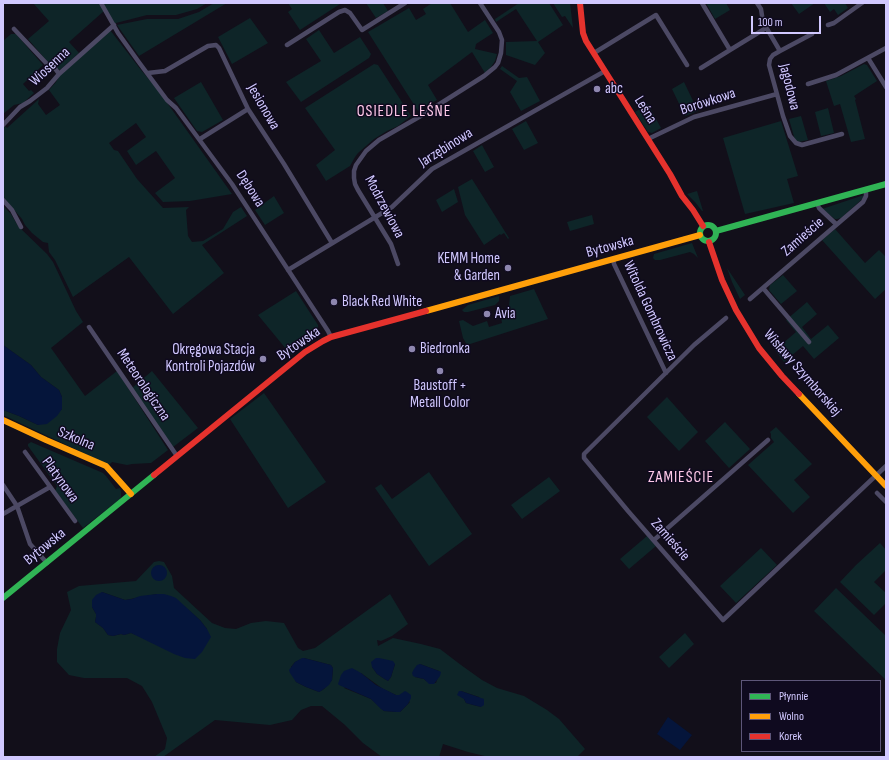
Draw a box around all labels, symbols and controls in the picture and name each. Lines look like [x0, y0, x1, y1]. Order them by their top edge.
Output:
scale bar [753, 8, 823, 34]
text: 100 m [758, 15, 783, 30]
street label: Wiosenna [26, 44, 74, 90]
street label: Jagodowa [775, 62, 803, 112]
place label: abc [605, 80, 623, 98]
street label: Jesionowa [243, 81, 283, 133]
marker: abc [592, 84, 602, 94]
street label: Borówkowa [678, 85, 738, 119]
street label: Leśna [630, 93, 660, 127]
district label: OSIEDLE LEŚNE [357, 102, 451, 122]
street label: Jarzębinowa [416, 124, 476, 172]
street label: Dębowa [232, 167, 268, 211]
street label: Modrzewiowa [360, 173, 408, 241]
street label: Zamieście [778, 214, 828, 260]
street label: Bytowska [584, 232, 636, 262]
place label: KEMM Home & Garden [437, 250, 500, 285]
street label: Witolda Gombrowicza [619, 258, 681, 364]
marker: KEMM Home & Garden [503, 263, 513, 273]
place label: Black Red White [342, 293, 422, 311]
marker: Black Red White [329, 297, 339, 307]
place label: Avia [495, 305, 516, 323]
marker: Avia [482, 309, 492, 319]
street label: Bytowska [274, 323, 324, 365]
street label: Wisławy Szymborskiej [759, 326, 845, 420]
place label: Biedronka [420, 340, 470, 358]
place label: Okręgowa Stacja Kontroli Pojazdów [166, 341, 255, 376]
marker: Biedronka [407, 344, 417, 354]
street label: Meteorologiczna [112, 346, 174, 424]
marker: Okręgowa Stacja Kontroli Pojazdów [258, 354, 268, 364]
marker: Baustoff + Metall Color [435, 366, 445, 376]
place label: Baustoff + Metall Color [410, 377, 470, 412]
street label: Szkolna [55, 423, 97, 455]
street label: Platynowa [37, 454, 83, 506]
district label: ZAMIEŚCIE [648, 468, 714, 488]
street label: Zamieście [647, 515, 693, 565]
street label: Bytowska [21, 525, 69, 569]
legend [741, 680, 881, 752]
text: Płynnie [779, 689, 808, 704]
text: Wolno [779, 709, 804, 724]
text: Korek [779, 729, 802, 744]

